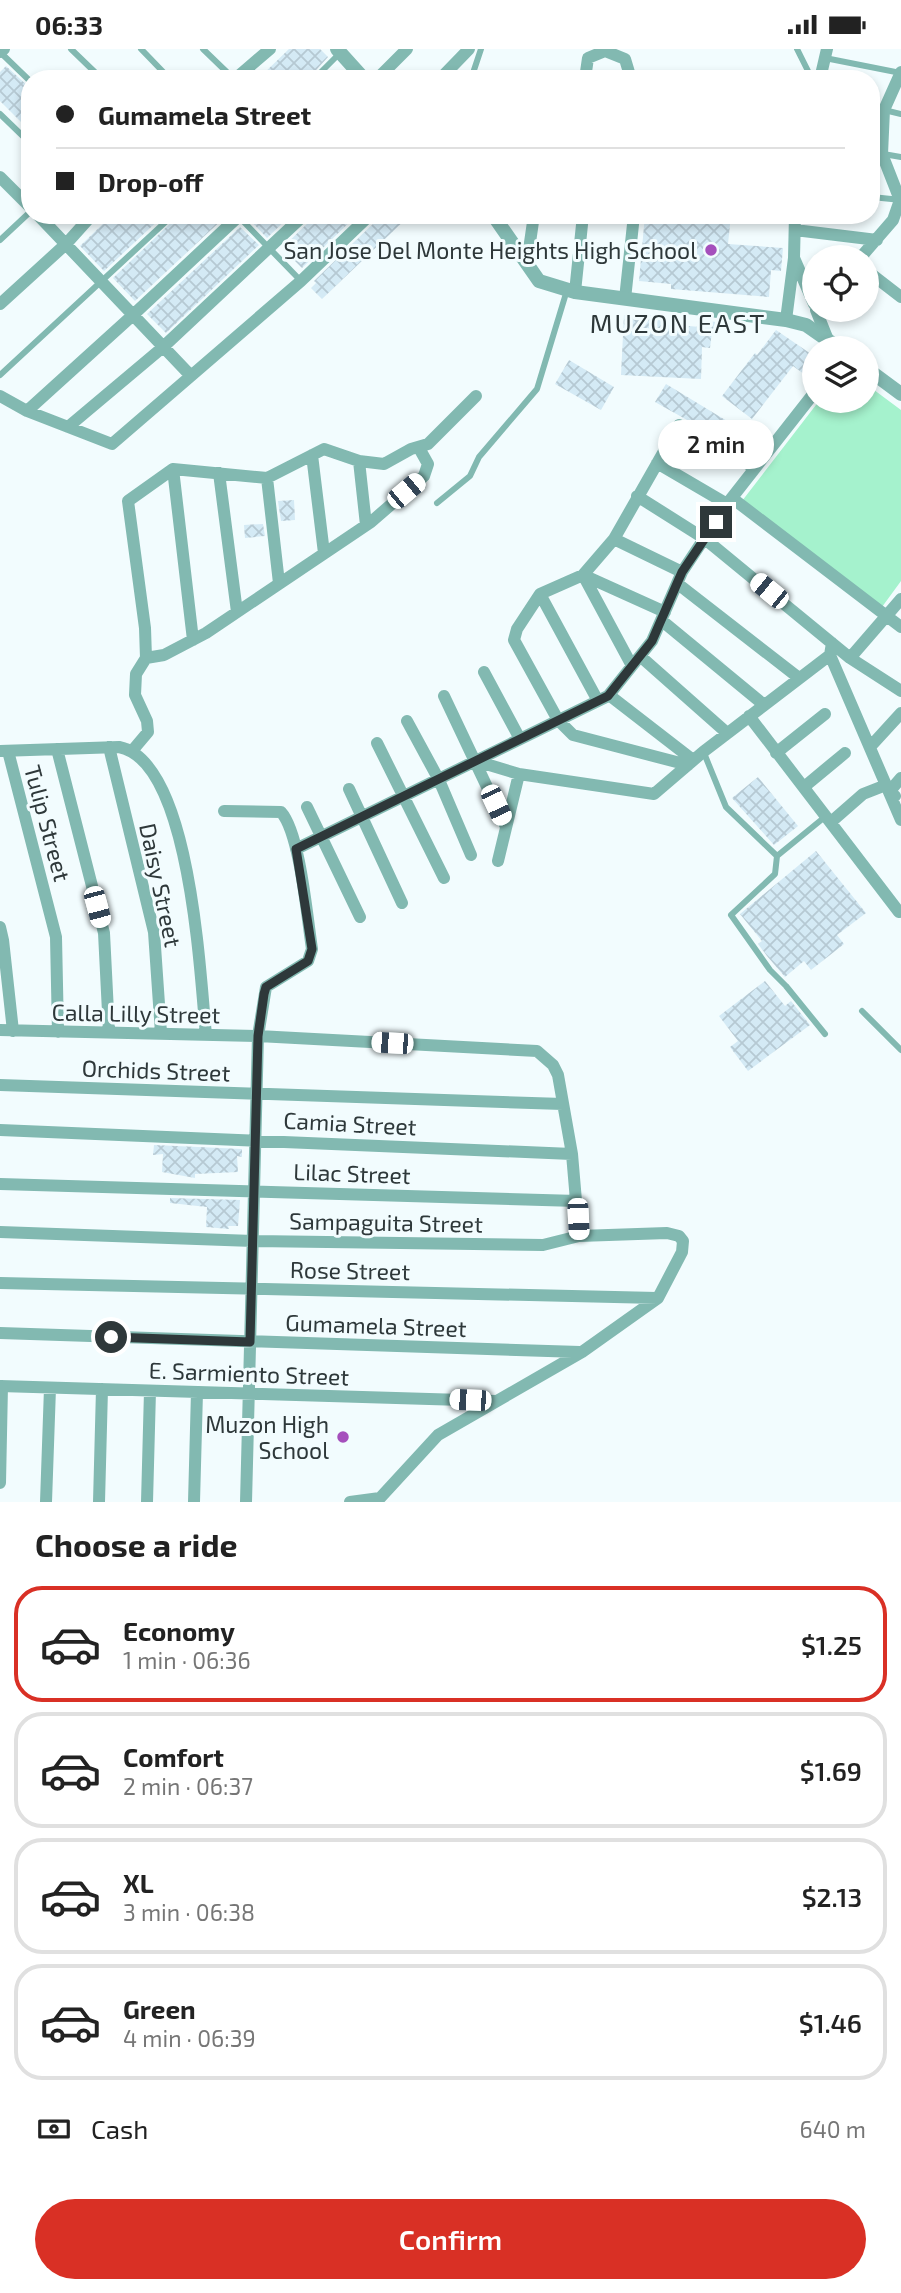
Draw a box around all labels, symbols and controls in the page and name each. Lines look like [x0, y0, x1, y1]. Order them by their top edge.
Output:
text: 06:33 [35, 9, 103, 40]
text: Gumamela Street [98, 99, 311, 130]
text: Drop-off [98, 166, 203, 197]
place label: San Jose Del Monte Heights High School [283, 236, 697, 264]
marker: San Jose Del Monte Heights High School [703, 242, 719, 258]
map controls [802, 245, 879, 413]
button: locate [802, 245, 879, 322]
district label: MUZON EAST [590, 307, 766, 338]
button: layers [802, 336, 879, 413]
callout: 2 min [658, 421, 774, 469]
text: 2 min [687, 430, 745, 458]
car [384, 469, 429, 513]
route end [700, 506, 732, 538]
car [747, 570, 792, 612]
street label: Tulip Street [19, 762, 77, 884]
car [478, 782, 515, 828]
street label: Daisy Street [134, 820, 188, 950]
car [82, 884, 113, 930]
street label: Calla Lilly Street [51, 998, 221, 1028]
car [371, 1031, 414, 1055]
street label: Orchids Street [81, 1053, 231, 1087]
street label: Camia Street [283, 1106, 418, 1140]
street label: Lilac Street [293, 1157, 411, 1189]
car [567, 1197, 590, 1241]
street label: Sampaguita Street [289, 1206, 483, 1238]
street label: Rose Street [290, 1255, 411, 1285]
street label: Gumamela Street [285, 1308, 467, 1342]
route start [95, 1321, 127, 1353]
street label: E. Sarmiento Street [148, 1356, 350, 1390]
car [449, 1389, 492, 1411]
place label: Muzon High School [205, 1410, 329, 1464]
marker: Muzon High School [335, 1429, 351, 1445]
text: Choose a ride [35, 1525, 238, 1563]
icon: car [39, 1613, 102, 1676]
text: Economy [123, 1615, 235, 1646]
text: $1.25 [801, 1629, 862, 1660]
text: 1 min · 06:36 [123, 1646, 251, 1674]
icon: car [39, 1739, 102, 1802]
text: Comfort [123, 1741, 224, 1772]
text: $1.69 [800, 1755, 862, 1786]
text: 2 min · 06:37 [123, 1772, 253, 1800]
icon: car [39, 1865, 102, 1928]
text: XL [123, 1867, 154, 1898]
text: $2.13 [802, 1881, 862, 1912]
text: 3 min · 06:38 [123, 1898, 255, 1926]
icon: car [39, 1991, 102, 2054]
text: Green [123, 1993, 196, 2024]
text: $1.46 [799, 2007, 862, 2038]
text: 4 min · 06:39 [123, 2024, 256, 2052]
icon: cash [35, 2110, 73, 2148]
text: Cash [91, 2113, 148, 2144]
text: 640 m [800, 2115, 866, 2143]
button: Confirm [35, 2199, 866, 2279]

